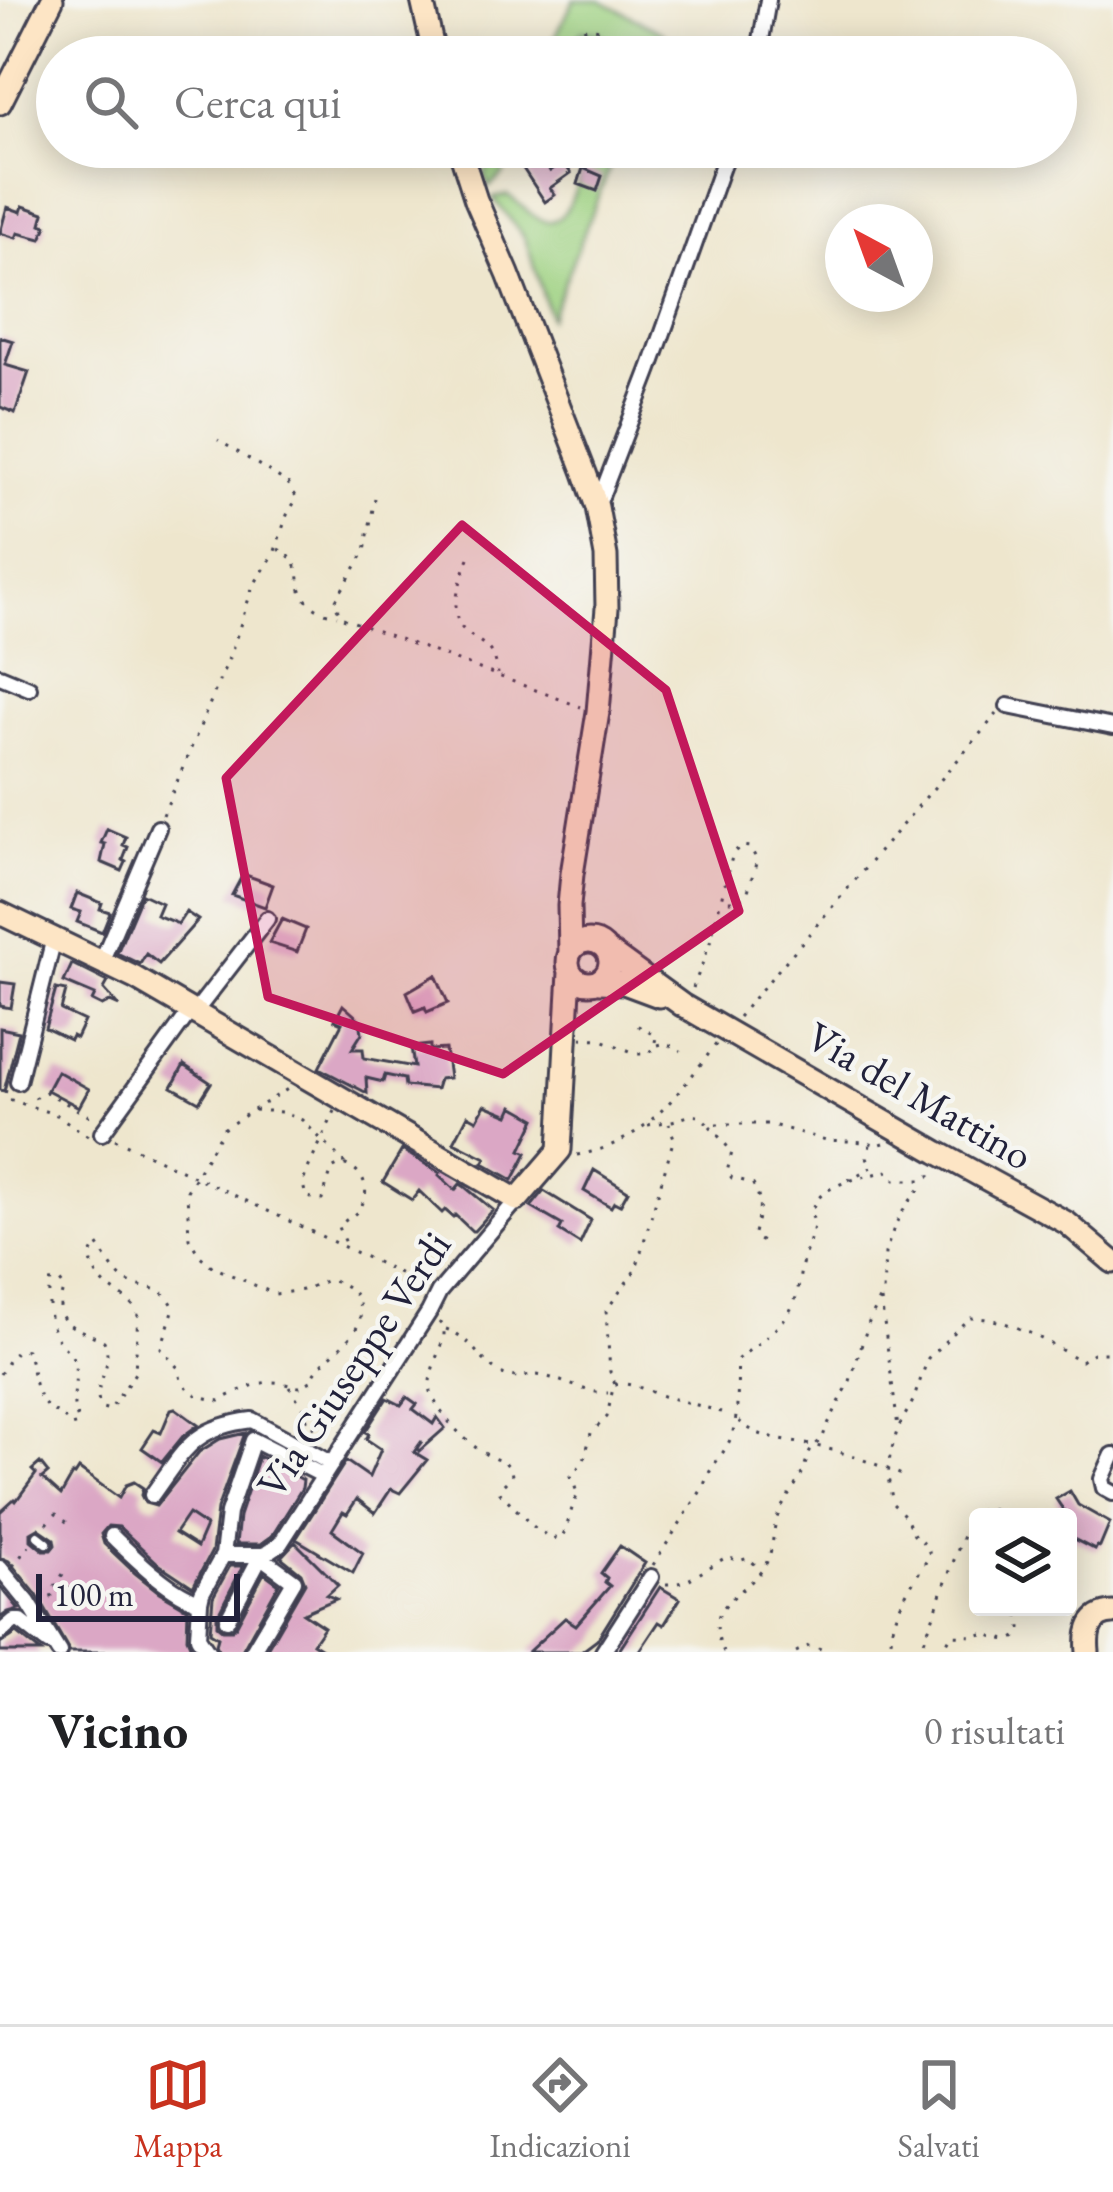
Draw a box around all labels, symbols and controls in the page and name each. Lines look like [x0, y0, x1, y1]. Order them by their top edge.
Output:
search box [36, 36, 1077, 168]
icon: search [78, 69, 144, 135]
text: Cerca qui [174, 73, 341, 131]
north arrow [825, 204, 933, 312]
street label: Via del Mattino [797, 1009, 1043, 1182]
street label: Via Giuseppe Verdi [244, 1220, 463, 1508]
map controls [969, 1508, 1077, 1616]
button: layers [969, 1508, 1077, 1616]
scale bar [36, 1568, 240, 1621]
text: 100 m [54, 1573, 134, 1616]
text: Vicino [48, 1697, 188, 1763]
text: 0 risultati [924, 1705, 1065, 1756]
tab: Mappa [133, 2052, 222, 2167]
tab: Indicazioni [489, 2052, 631, 2167]
tab: Salvati [898, 2052, 980, 2167]

